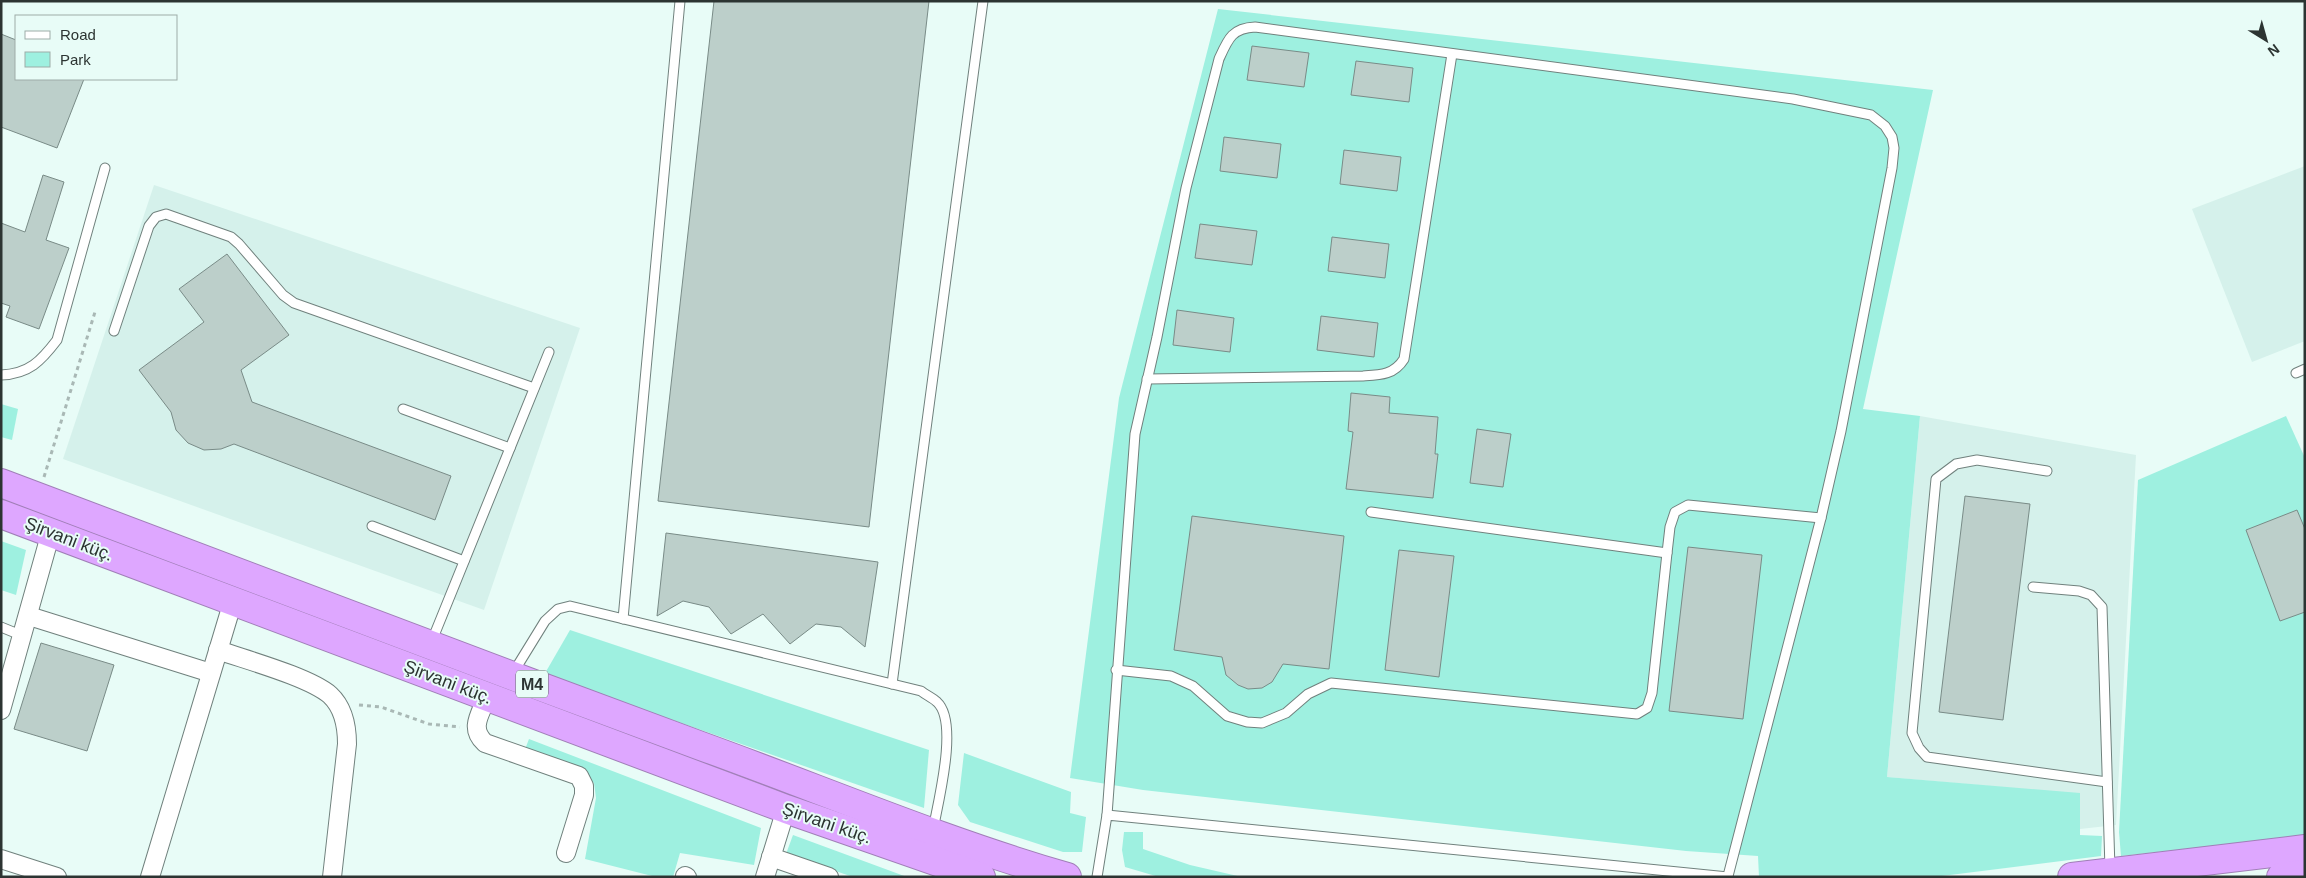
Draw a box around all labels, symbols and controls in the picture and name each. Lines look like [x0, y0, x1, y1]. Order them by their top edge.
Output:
legend [15, 15, 178, 80]
north arrow [2241, 15, 2291, 65]
text: Road [60, 26, 96, 43]
text: N [2265, 41, 2283, 60]
text: Park [60, 51, 91, 68]
street label: Şirvani küç. [22, 513, 116, 565]
street label: Şirvani küç. [401, 656, 495, 708]
road number: M4 [516, 671, 548, 698]
street label: Şirvani küç. [780, 798, 874, 848]

